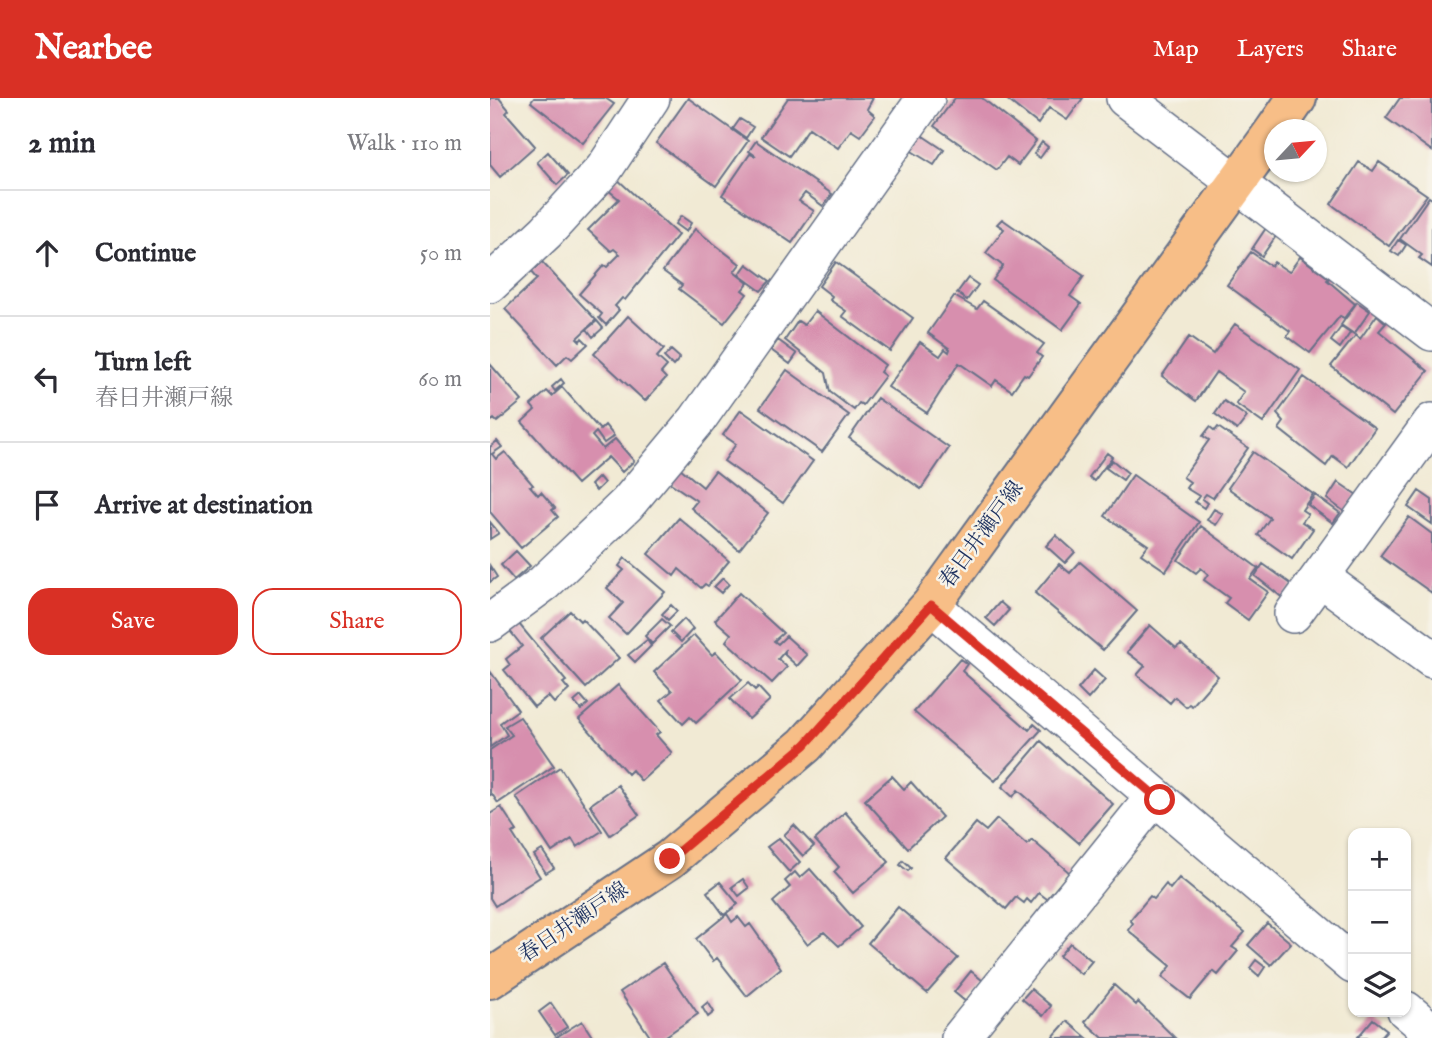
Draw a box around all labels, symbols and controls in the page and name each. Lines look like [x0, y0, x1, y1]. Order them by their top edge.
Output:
text: Nearbee [35, 28, 152, 70]
text: Map [1153, 34, 1199, 65]
text: Layers [1237, 34, 1304, 65]
text: Share [1342, 34, 1397, 65]
north arrow [1264, 119, 1327, 182]
text: 2 min [28, 125, 96, 163]
text: Walk · 110 m [347, 129, 462, 158]
icon: ahead [28, 234, 66, 272]
text: Continue [95, 237, 196, 270]
text: 50 m [420, 239, 462, 268]
text: Turn left [95, 346, 192, 379]
icon: left [28, 360, 66, 398]
text: 60 m [418, 365, 462, 394]
text: 春日井瀬戸線 [95, 384, 233, 413]
street label: 春日井瀬戸線 [934, 476, 1030, 594]
icon: arrive [28, 486, 66, 524]
text: Arrive at destination [95, 489, 313, 522]
button: Save [28, 588, 238, 655]
button: Share [252, 588, 462, 655]
route start [1144, 784, 1175, 815]
map controls [1348, 828, 1411, 1017]
button: + [1348, 828, 1411, 891]
route end [654, 843, 685, 874]
street label: 春日井瀬戸線 [514, 877, 634, 969]
button: − [1348, 891, 1411, 954]
button: layers [1348, 954, 1411, 1017]

